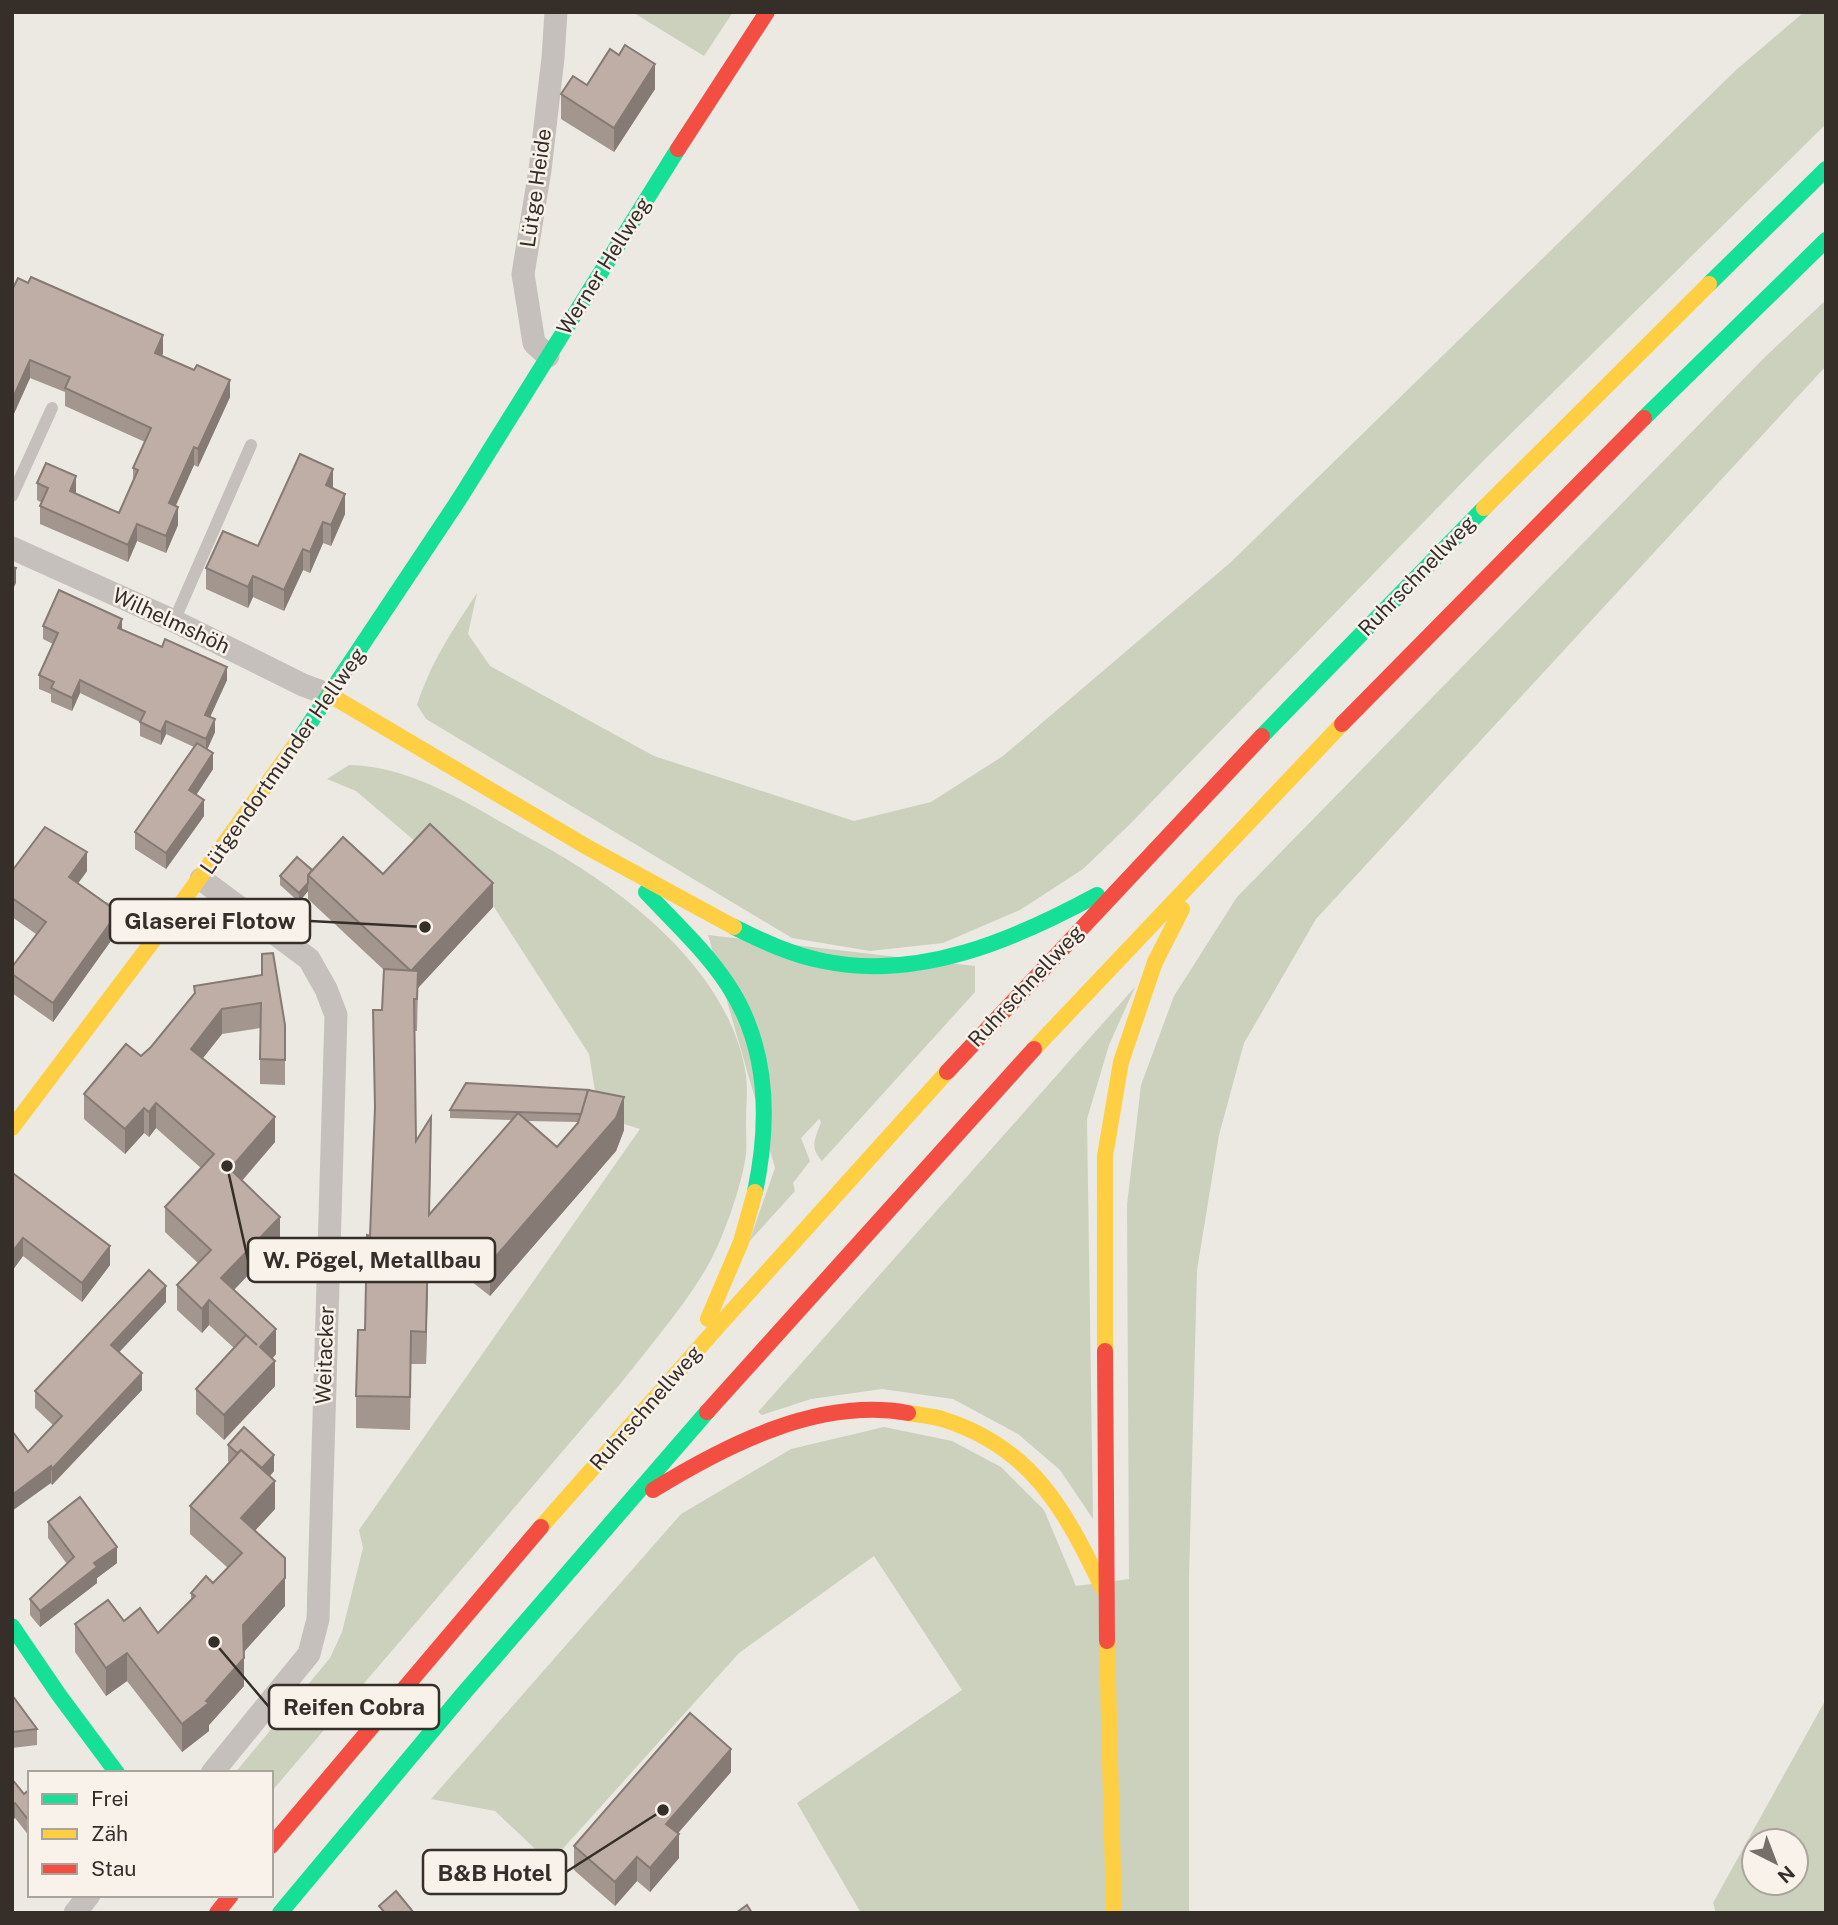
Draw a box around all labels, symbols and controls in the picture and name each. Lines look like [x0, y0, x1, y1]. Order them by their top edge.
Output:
street label: Lütge Heide [515, 127, 556, 249]
street label: Werner Hellweg [551, 192, 656, 339]
street label: Ruhrschnellweg [1353, 510, 1480, 641]
street label: Wilhelmshöh [109, 582, 234, 659]
street label: Lütgendortmunder Hellweg [195, 642, 371, 879]
callout: Glaserei Flotow [110, 899, 310, 943]
text: Glaserei Flotow [124, 907, 296, 934]
street label: Ruhrschnellweg [963, 919, 1089, 1052]
callout: W. Pögel, Metallbau [248, 1238, 495, 1282]
text: W. Pögel, Metallbau [263, 1246, 481, 1273]
street label: Weitacker [310, 1305, 339, 1405]
street label: Ruhrschnellweg [584, 1340, 707, 1475]
callout: Reifen Cobra [269, 1685, 439, 1729]
text: Reifen Cobra [283, 1693, 425, 1720]
legend [28, 1771, 273, 1897]
text: Frei [91, 1786, 129, 1811]
text: Zäh [91, 1821, 128, 1846]
north arrow [1740, 1827, 1810, 1897]
callout: B&B Hotel [423, 1850, 566, 1894]
text: Stau [91, 1856, 137, 1881]
text: B&B Hotel [438, 1859, 552, 1886]
text: N [1773, 1861, 1799, 1888]

